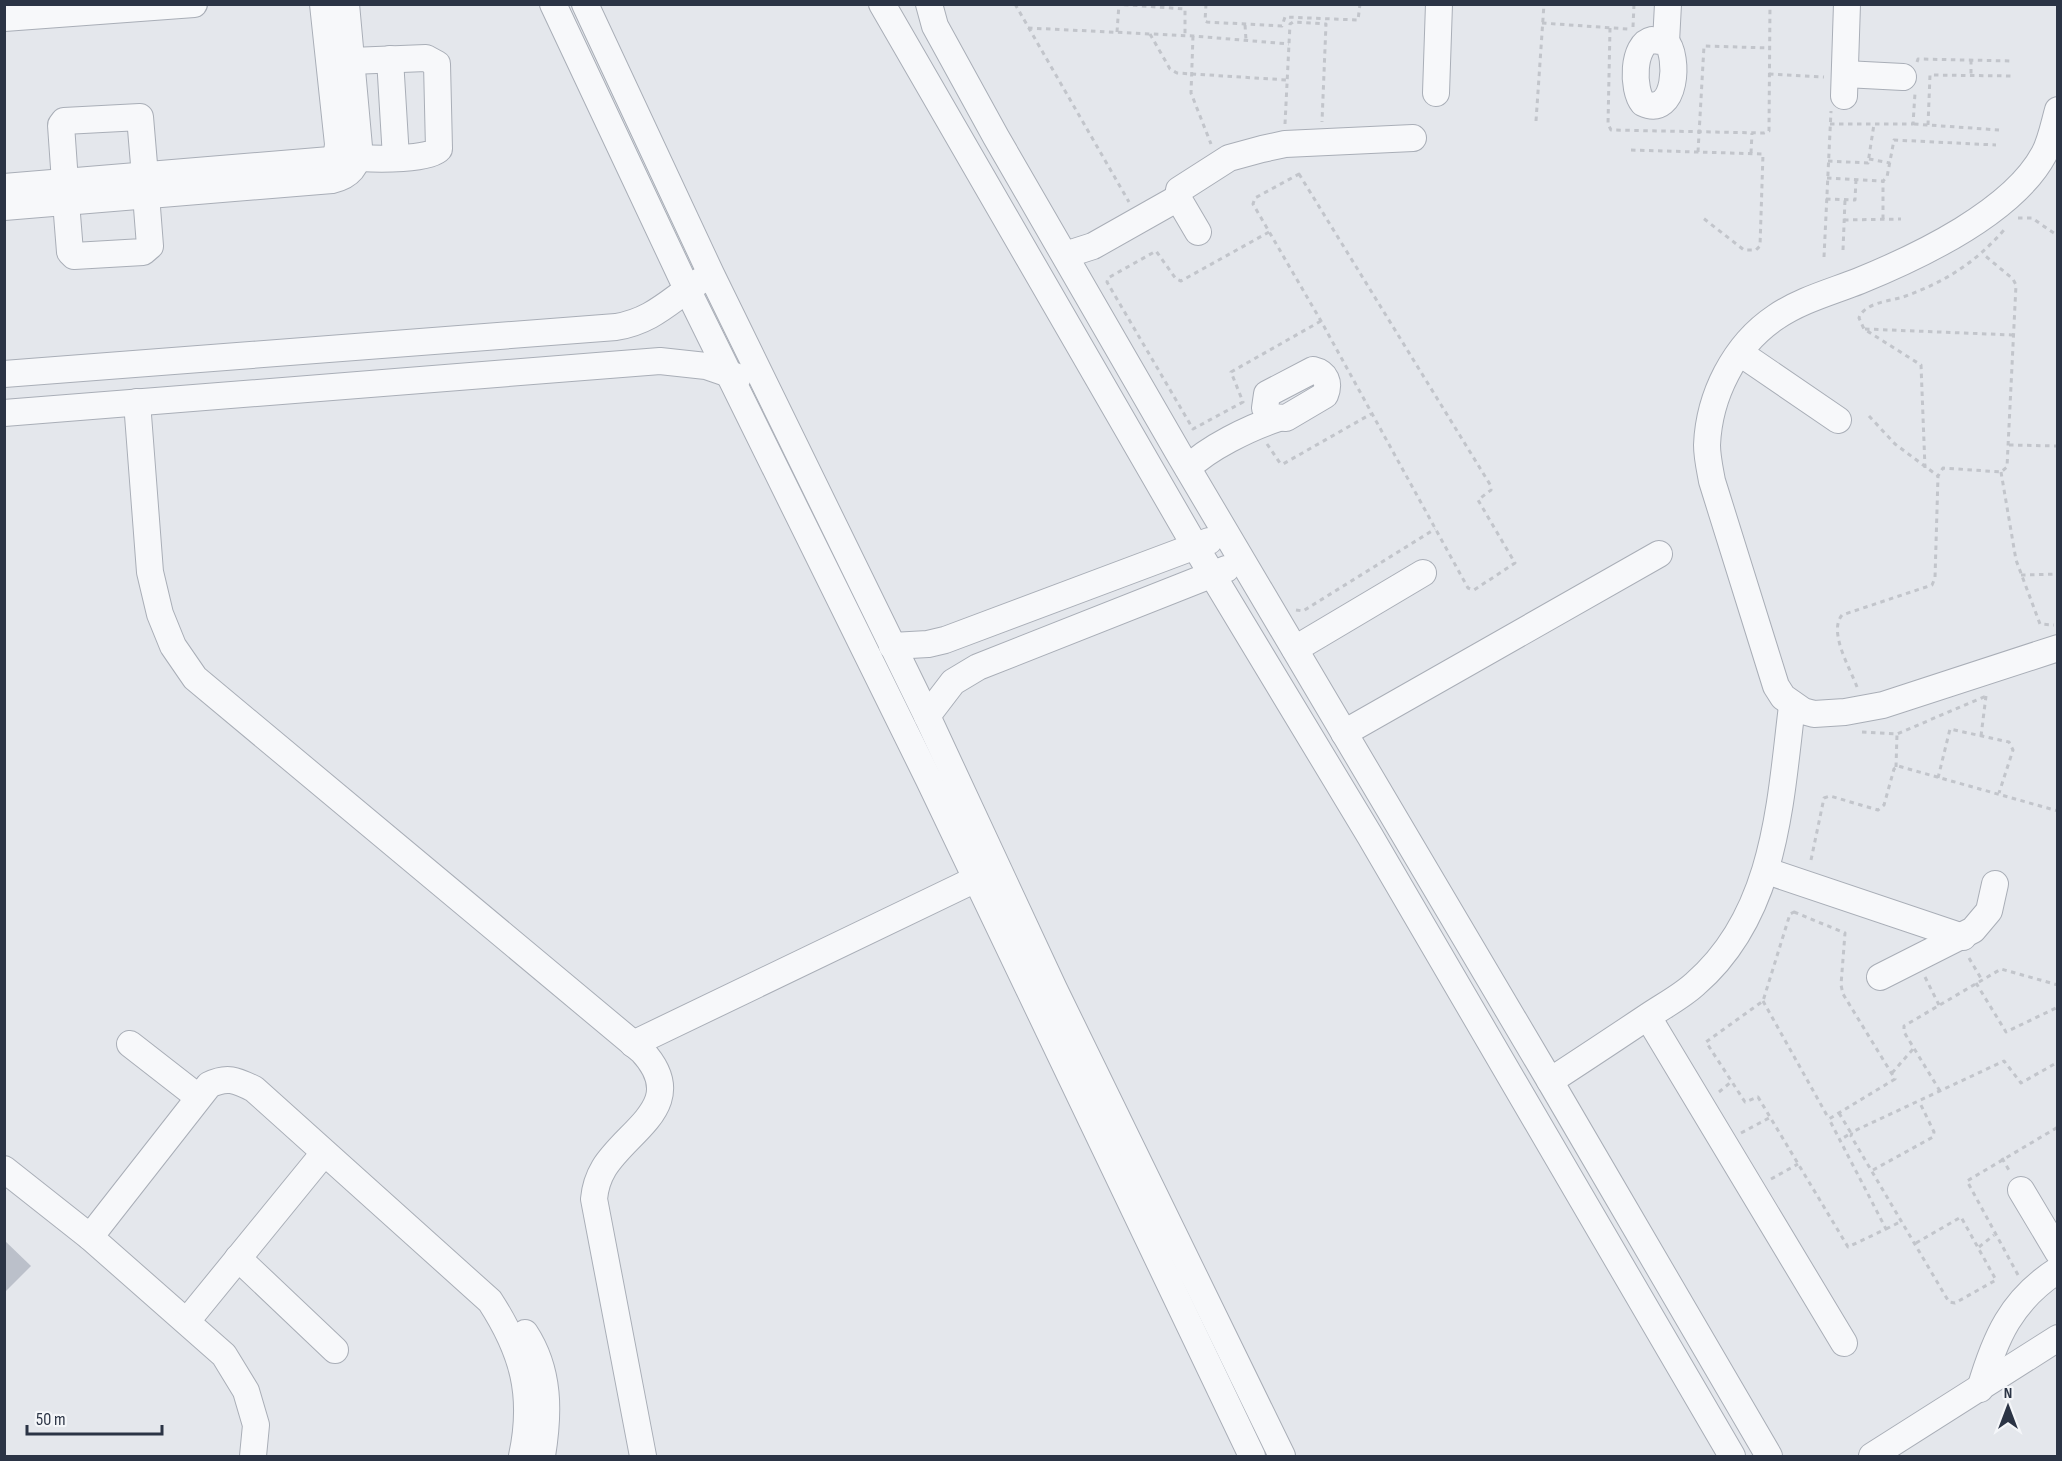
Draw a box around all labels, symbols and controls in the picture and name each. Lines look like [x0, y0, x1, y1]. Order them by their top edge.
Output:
north arrow [1978, 1377, 2038, 1437]
text: N [2004, 1384, 2012, 1403]
scale bar [27, 1398, 162, 1436]
text: 50 m [36, 1409, 66, 1430]

